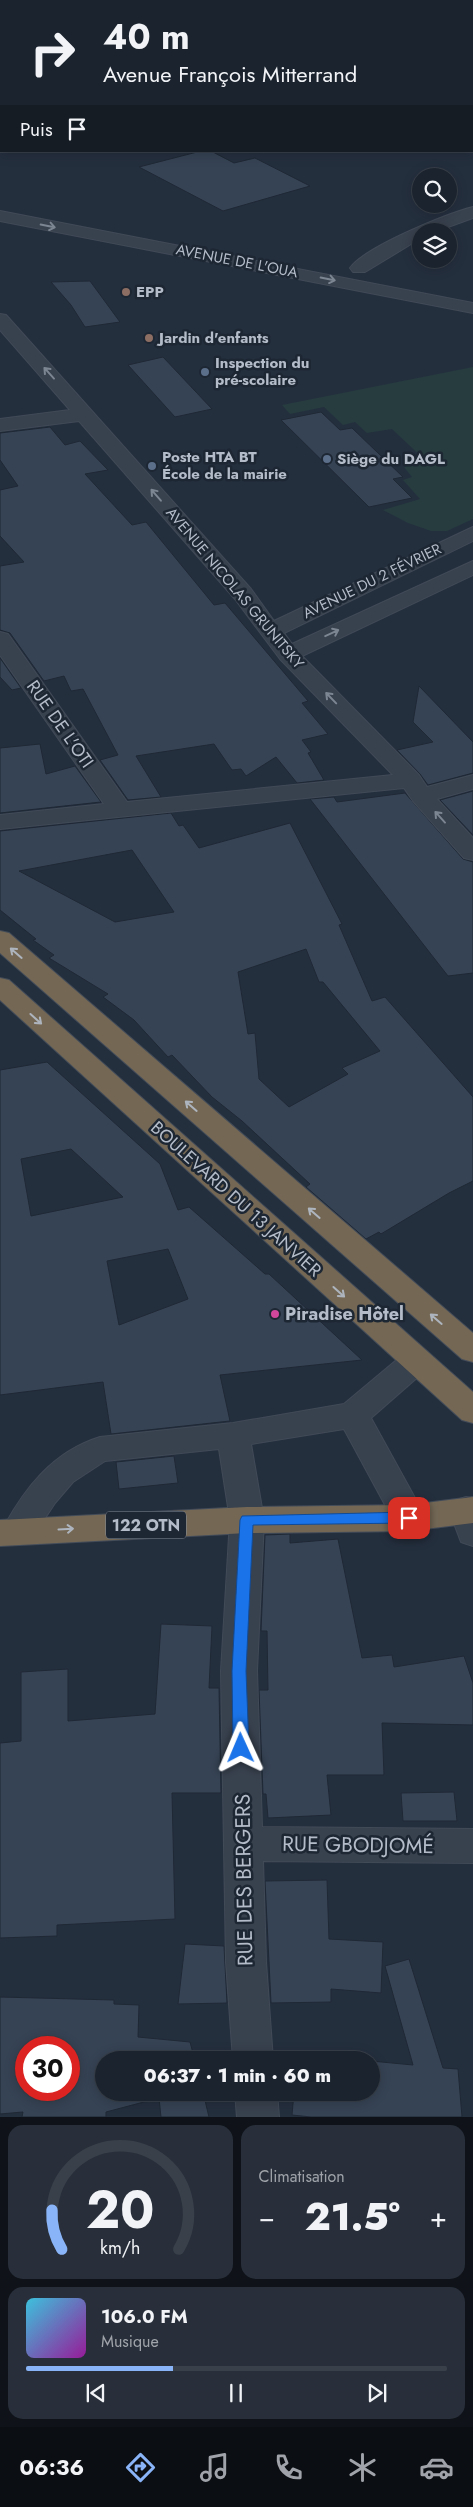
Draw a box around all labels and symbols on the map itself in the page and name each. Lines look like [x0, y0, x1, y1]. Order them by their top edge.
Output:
one-way arrow [39, 221, 55, 231]
street label: AVENUE DE L'OUA [174, 238, 300, 284]
one-way arrow [319, 274, 335, 284]
place label: EPP [136, 281, 164, 303]
marker: EPP [120, 286, 132, 298]
place label: Jardin d'enfants [156, 327, 269, 349]
marker: Jardin d'enfants [143, 332, 155, 344]
place label: Inspection du pré-scolaire [215, 352, 309, 391]
marker: Inspection du pré-scolaire [199, 366, 211, 378]
one-way arrow [43, 367, 55, 380]
place label: Poste HTA BT École de la mairie [162, 446, 287, 485]
place label: Siège du DAGL [337, 448, 445, 470]
marker: Siège du DAGL [321, 453, 333, 465]
marker: Poste HTA BT École de la mairie [146, 460, 158, 472]
one-way arrow [151, 489, 162, 502]
street label: AVENUE NICOLAS GRUNITSKY [161, 502, 310, 674]
street label: AVENUE DU 2 FÉVRIER [299, 538, 446, 624]
one-way arrow [324, 628, 339, 637]
street label: RUE DE L'OTI [20, 675, 100, 773]
one-way arrow [325, 691, 337, 704]
one-way arrow [435, 810, 446, 823]
one-way arrow [10, 948, 23, 959]
one-way arrow [30, 1013, 43, 1025]
one-way arrow [185, 1100, 198, 1111]
street label: BOULEVARD DU 13 JANVIER [145, 1115, 327, 1283]
one-way arrow [307, 1207, 320, 1218]
one-way arrow [332, 1286, 345, 1298]
place label: Piradise Hôtel [285, 1301, 404, 1327]
marker: Piradise Hôtel [269, 1308, 281, 1320]
one-way arrow [430, 1314, 443, 1325]
pin [388, 1497, 430, 1539]
road number: 122 OTN [106, 1512, 186, 1538]
one-way arrow [58, 1525, 74, 1534]
position arrow [214, 1721, 266, 1773]
street label: RUE DES BERGERS [227, 1793, 261, 1967]
street label: RUE GBODJOMÉ [282, 1829, 434, 1861]
speed limit sign: 30 [15, 2036, 80, 2101]

